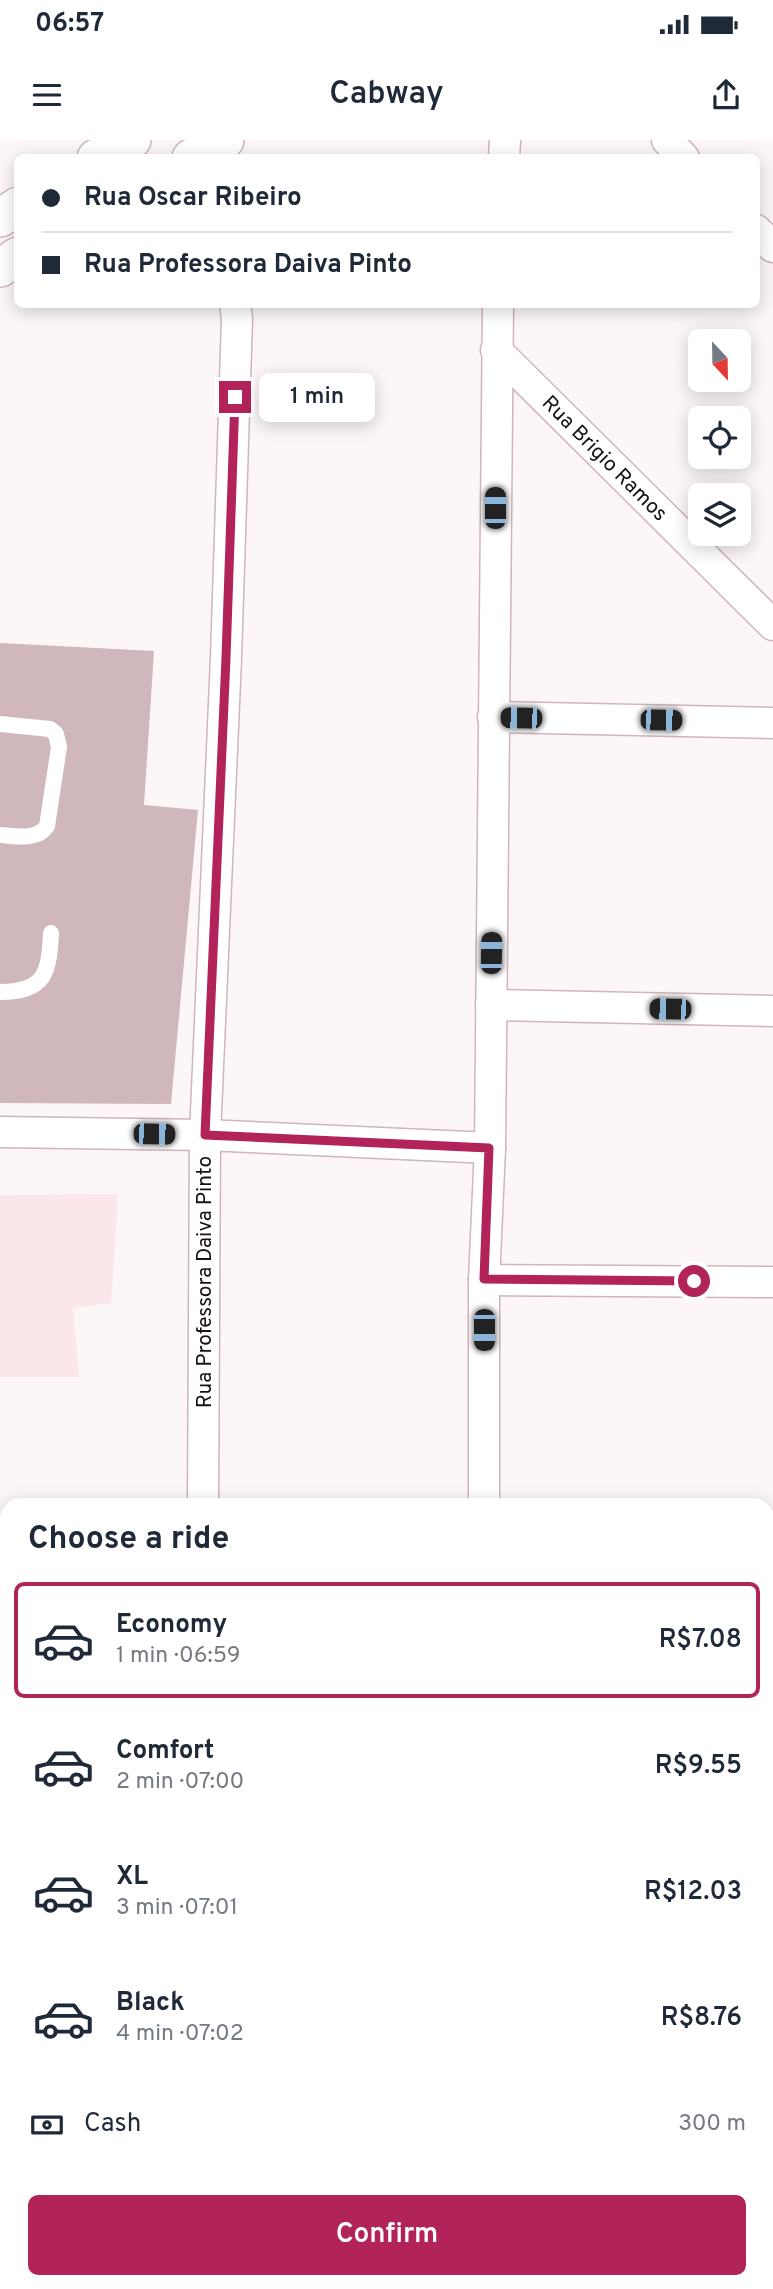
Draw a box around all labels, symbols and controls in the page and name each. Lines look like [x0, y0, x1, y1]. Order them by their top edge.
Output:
text: 06:57 [35, 8, 104, 41]
text: Cabway [329, 75, 444, 115]
icon: menu [28, 76, 66, 114]
icon: share [707, 76, 745, 114]
text: Rua Oscar Ribeiro [84, 182, 302, 215]
text: Rua Professora Daiva Pinto [84, 249, 412, 282]
north arrow [688, 329, 751, 392]
map controls [688, 329, 751, 546]
callout: 1 min [260, 372, 375, 422]
route end [219, 381, 251, 413]
text: 1 min [290, 383, 344, 412]
street label: Rua Brigio Ramos [535, 390, 673, 528]
button: locate [688, 406, 751, 469]
button: layers [688, 483, 751, 546]
car [485, 487, 506, 529]
car [500, 707, 543, 729]
car [640, 709, 683, 731]
car [481, 932, 502, 974]
car [649, 998, 692, 1020]
car [133, 1123, 176, 1145]
street label: Rua Professora Daiva Pinto [192, 1156, 219, 1408]
route start [678, 1265, 710, 1297]
car [474, 1309, 495, 1351]
text: Choose a ride [28, 1520, 229, 1560]
icon: car [32, 1609, 95, 1672]
text: Economy [116, 1609, 227, 1642]
text: R$7.08 [659, 1624, 742, 1657]
text: 1 min · 06:59 [116, 1642, 241, 1671]
icon: car [32, 1735, 95, 1798]
text: Comfort [116, 1735, 214, 1768]
text: R$9.55 [655, 1750, 742, 1783]
text: 2 min · 07:00 [116, 1768, 244, 1797]
icon: car [32, 1861, 95, 1924]
text: XL [116, 1861, 148, 1894]
text: R$12.03 [644, 1876, 742, 1909]
text: 3 min · 07:01 [116, 1894, 238, 1923]
icon: car [32, 1987, 95, 2050]
text: Black [116, 1987, 185, 2020]
text: R$8.76 [661, 2002, 742, 2035]
text: 4 min · 07:02 [116, 2020, 244, 2049]
icon: cash [28, 2106, 66, 2144]
text: Cash [84, 2108, 141, 2141]
text: 300 m [678, 2110, 746, 2139]
button: Confirm [28, 2195, 746, 2275]

